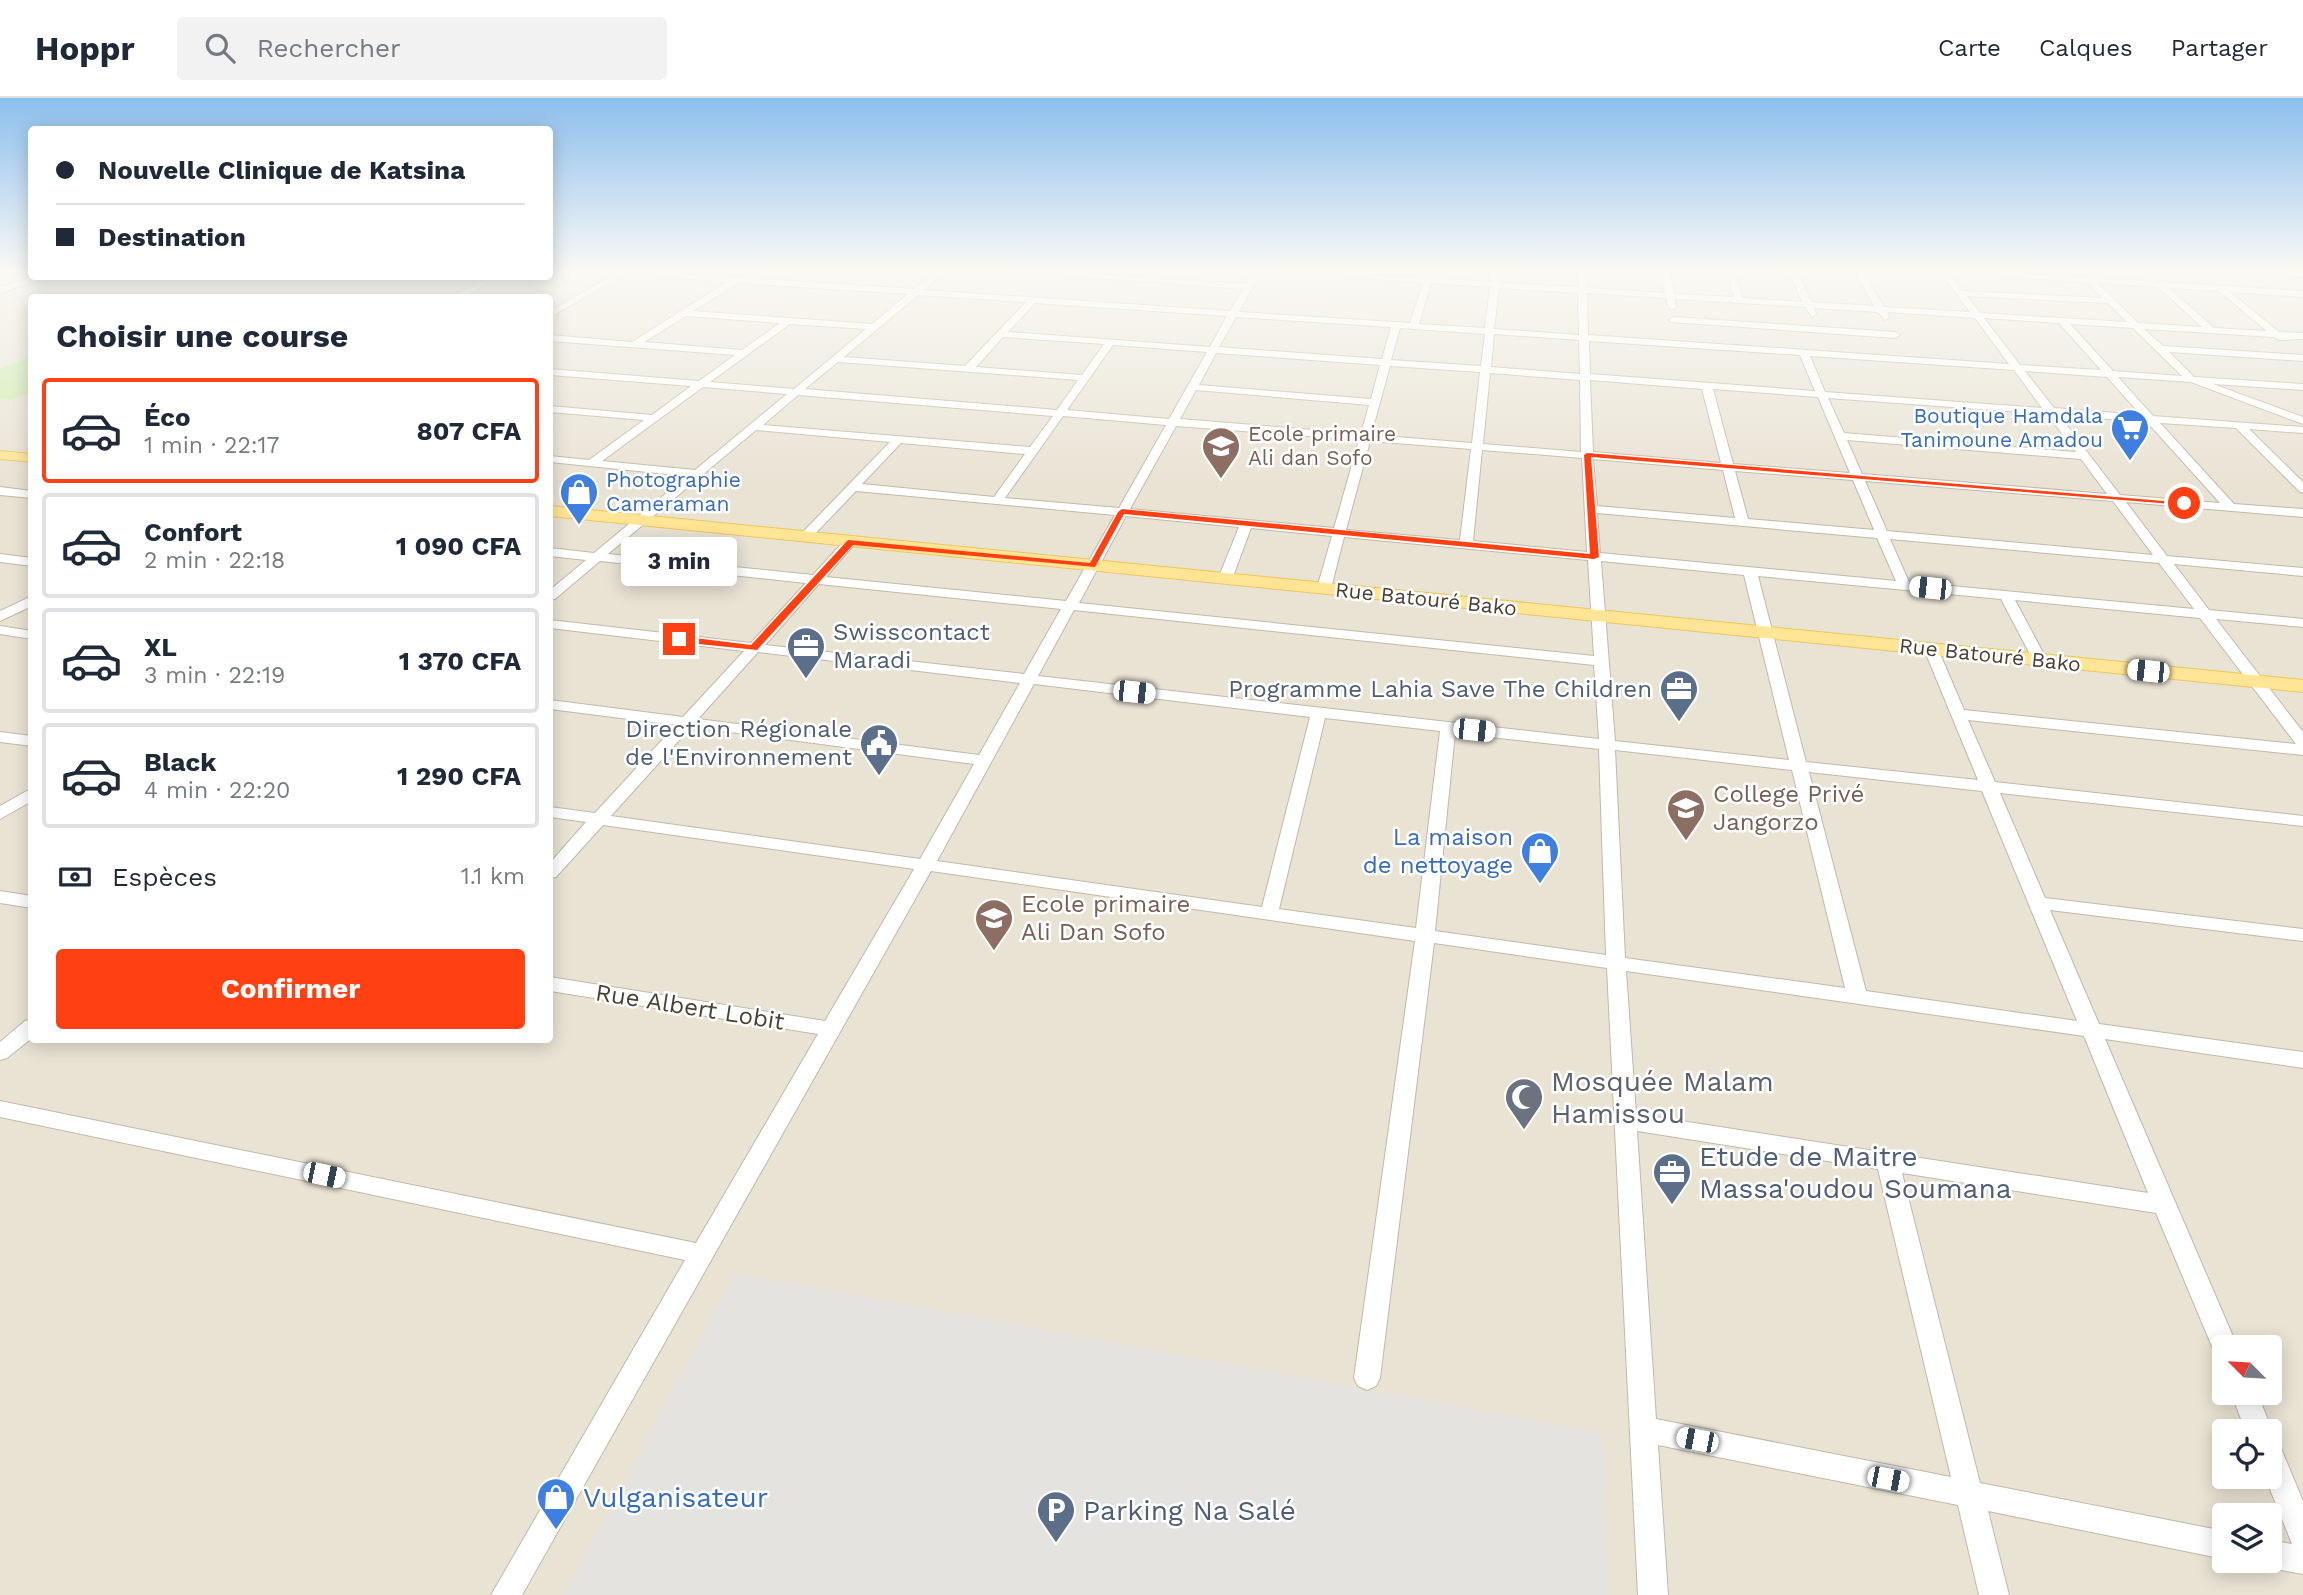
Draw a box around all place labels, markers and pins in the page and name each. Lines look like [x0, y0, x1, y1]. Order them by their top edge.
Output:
place label: Boutique Hamdala Tanimoune Amadou [1900, 403, 2103, 452]
supermarket icon: Boutique Hamdala Tanimoune Amadou [2109, 407, 2151, 462]
place label: Ecole primaire Ali dan Sofo [1248, 421, 1396, 470]
school or university icon: Ecole primaire Ali dan Sofo [1200, 425, 1242, 480]
place label: Photographie Cameraman [606, 467, 741, 516]
shop icon: Photographie Cameraman [558, 471, 600, 526]
place label: Swisscontact Maradi [833, 618, 990, 674]
office icon: Swisscontact Maradi [785, 625, 827, 680]
office icon: Programme Lahia Save The Children [1658, 668, 1700, 723]
place label: Programme Lahia Save The Children [1228, 675, 1652, 703]
place label: Direction Régionale de l'Environnement [625, 715, 852, 771]
public building icon: Direction Régionale de l'Environnement [858, 722, 900, 777]
place label: College Privé Jangorzo [1713, 780, 1864, 836]
school or university icon: College Privé Jangorzo [1665, 787, 1707, 842]
place label: La maison de nettoyage [1363, 823, 1513, 879]
shop icon: La maison de nettoyage [1519, 830, 1561, 885]
place label: Ecole primaire Ali Dan Sofo [1021, 890, 1190, 946]
school or university icon: Ecole primaire Ali Dan Sofo [973, 897, 1015, 952]
place label: Mosquée Malam Hamissou [1551, 1065, 1774, 1130]
mosque icon: Mosquée Malam Hamissou [1503, 1076, 1545, 1131]
place label: Etude de Maitre Massa'oudou Soumana [1699, 1140, 2012, 1205]
office icon: Etude de Maitre Massa'oudou Soumana [1651, 1151, 1693, 1206]
shop icon: Vulganisateur [535, 1476, 577, 1531]
place label: Vulganisateur [583, 1481, 768, 1514]
parking icon: Parking Na Salé [1035, 1489, 1077, 1544]
place label: Parking Na Salé [1083, 1494, 1296, 1527]

